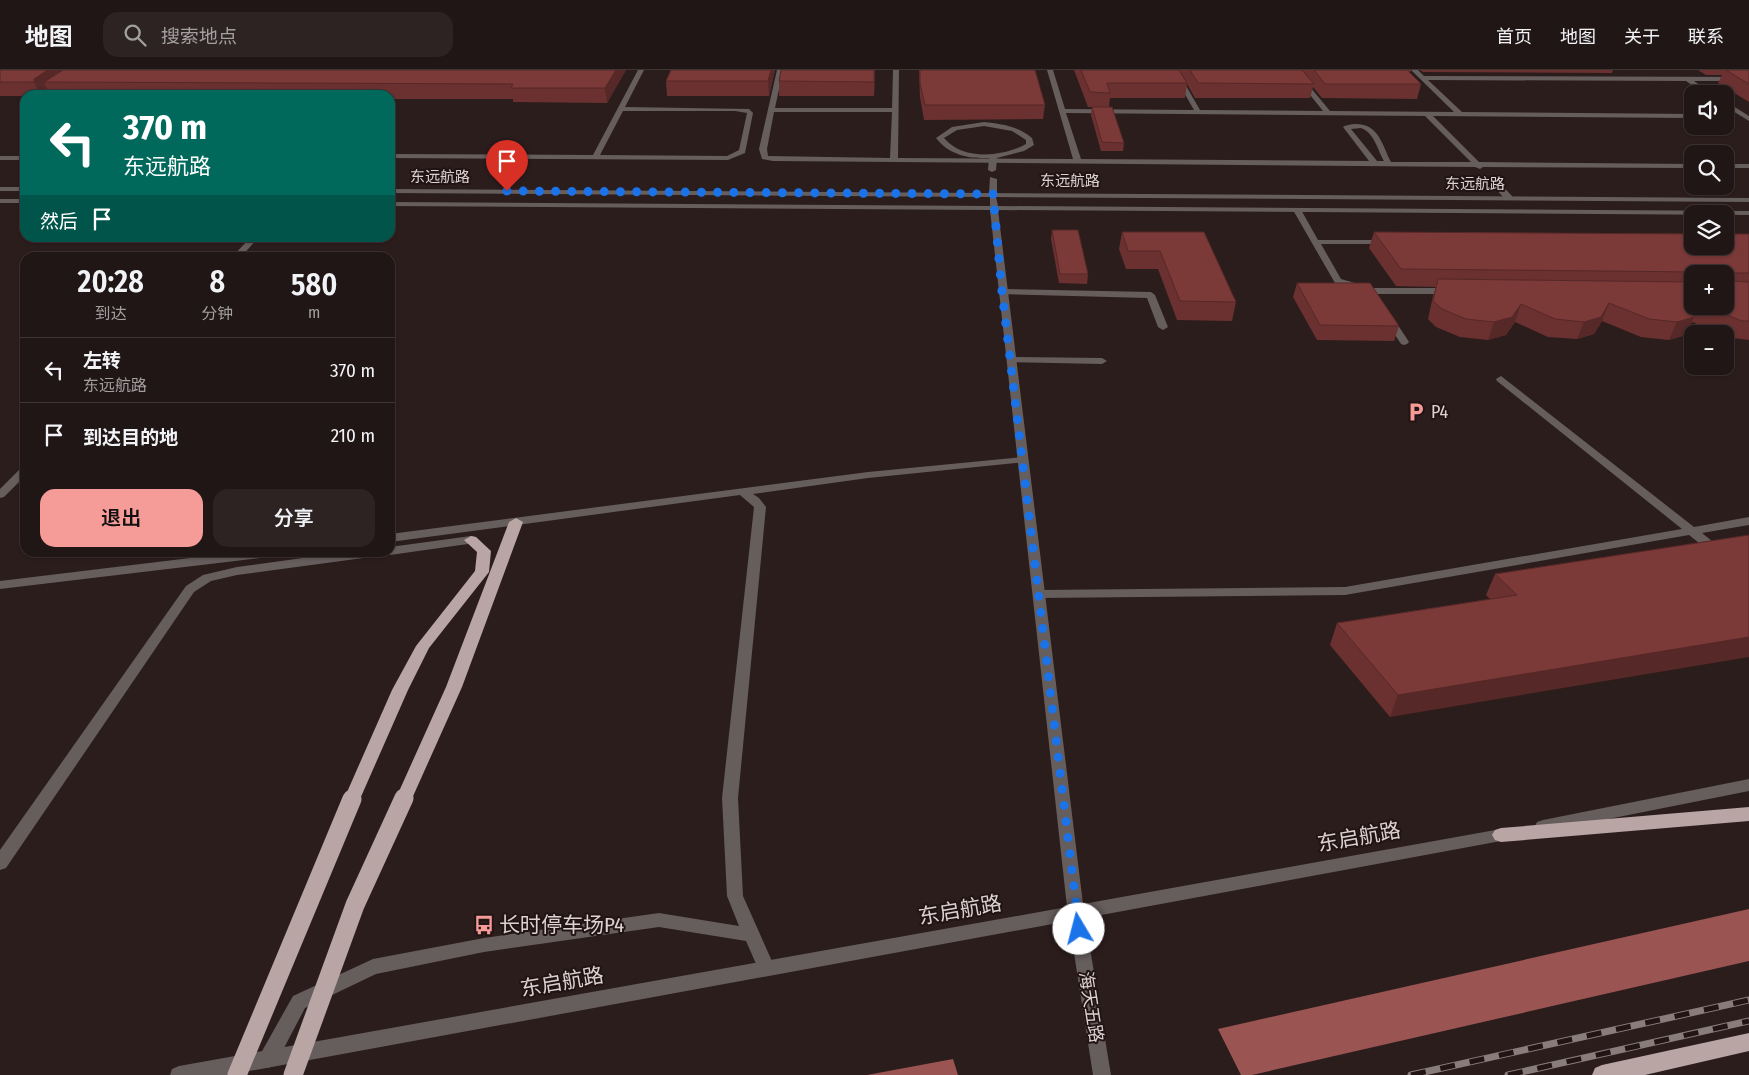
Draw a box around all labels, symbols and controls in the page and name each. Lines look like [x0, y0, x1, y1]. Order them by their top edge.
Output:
search box [103, 12, 453, 57]
icon: search [121, 21, 149, 49]
text: 地图 [25, 23, 73, 51]
text: 搜索地点 [161, 25, 237, 48]
text: 首页 [1496, 26, 1532, 48]
text: 地图 [1560, 26, 1596, 48]
text: 关于 [1624, 26, 1660, 48]
text: 联系 [1688, 26, 1724, 48]
map controls [1684, 85, 1734, 375]
button: sound [1684, 85, 1734, 135]
text: 370 m [123, 106, 207, 148]
icon: left [40, 110, 105, 175]
pin [486, 140, 528, 191]
button: search [1684, 145, 1734, 195]
icon: arrive [493, 147, 521, 175]
text: 东远航路 [123, 153, 211, 180]
street label: 东远航路 [410, 168, 470, 186]
street label: 东远航路 [1040, 172, 1100, 190]
street label: 东远航路 [1445, 175, 1505, 193]
icon: arrive [88, 205, 116, 233]
button: layers [1684, 205, 1734, 255]
text: 然后 [40, 210, 78, 233]
text: 20:28 [78, 264, 144, 300]
text: 8 [210, 264, 225, 300]
button: + [1684, 265, 1734, 315]
text: 580 [291, 267, 337, 303]
text: m [308, 303, 320, 322]
text: 到达 [95, 304, 127, 323]
text: 分钟 [201, 304, 233, 323]
button: − [1684, 325, 1734, 375]
text: 左转 [83, 349, 121, 372]
icon: left [40, 356, 68, 384]
text: 370 m [330, 359, 375, 382]
text: 东远航路 [83, 376, 147, 395]
parking icon: P4 [1405, 401, 1427, 423]
place label: P4 [1431, 401, 1449, 423]
icon: arrive [40, 421, 68, 449]
text: 210 m [331, 424, 375, 447]
text: 到达目的地 [83, 426, 178, 449]
button: 退出 [40, 489, 203, 547]
button: 分享 [213, 489, 375, 547]
street label: 东启航路 [1315, 817, 1403, 857]
street label: 东启航路 [916, 890, 1004, 930]
position arrow [1052, 902, 1104, 954]
place label: 长时停车场P4 [499, 912, 624, 938]
bus stop icon: 长时停车场P4 [473, 914, 495, 936]
street label: 东启航路 [518, 962, 606, 1002]
street label: 海天五路 [1075, 970, 1107, 1044]

